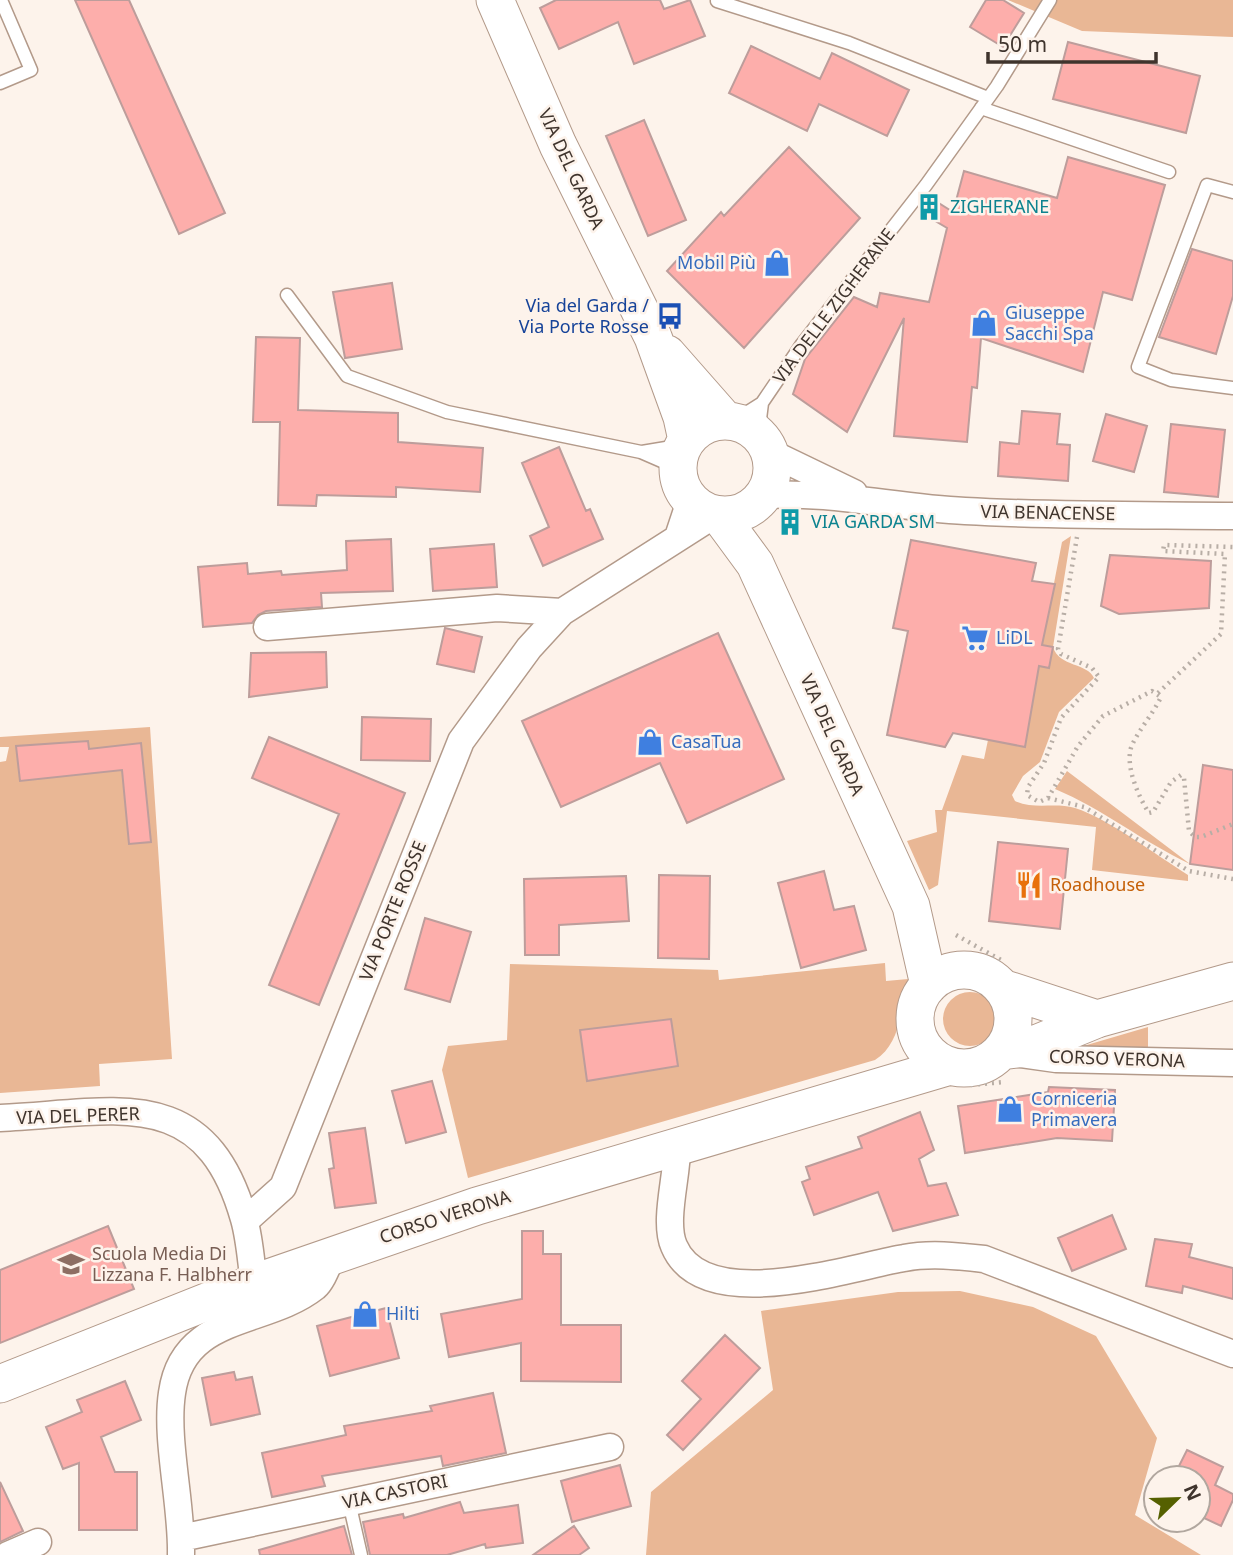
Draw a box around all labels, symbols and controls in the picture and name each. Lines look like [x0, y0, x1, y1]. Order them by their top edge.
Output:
scale bar [988, 21, 1156, 65]
text: 50 m [998, 30, 1047, 58]
street label: VIA DEL GARDA [533, 104, 611, 233]
building icon: ZIGHERANE [914, 192, 944, 222]
place label: ZIGHERANE [950, 194, 1049, 218]
street label: VIA DELLE ZIGHERANE [767, 223, 900, 388]
shop icon: Mobil Più [762, 248, 792, 278]
place label: Mobil Più [677, 250, 756, 274]
place label: Via del Garda / Via Porte Rosse [519, 293, 649, 338]
place label: Giuseppe Sacchi Spa [1005, 300, 1094, 345]
bus stop icon: Via del Garda / Via Porte Rosse [655, 301, 685, 331]
shop icon: Giuseppe Sacchi Spa [969, 308, 999, 338]
street label: VIA BENACENSE [981, 499, 1116, 525]
building icon: VIA GARDA SM [775, 507, 805, 537]
place label: VIA GARDA SM [811, 509, 935, 533]
supermarket icon: LiDL [960, 623, 990, 653]
place label: LiDL [996, 625, 1033, 649]
street label: VIA DEL GARDA [795, 670, 871, 799]
shop icon: CasaTua [635, 727, 665, 757]
place label: CasaTua [671, 729, 742, 753]
street label: VIA PORTE ROSSE [353, 837, 431, 984]
restaurant icon: Roadhouse [1014, 870, 1044, 900]
place label: Roadhouse [1050, 872, 1145, 896]
street label: CORSO VERONA [1049, 1044, 1186, 1072]
place label: Corniceria Primavera [1031, 1086, 1117, 1131]
shop icon: Corniceria Primavera [995, 1094, 1025, 1124]
street label: VIA DEL PERER [16, 1101, 140, 1129]
street label: CORSO VERONA [376, 1183, 514, 1248]
place label: Scuola Media Di Lizzana F. Halbherr [92, 1241, 253, 1286]
school or university icon: Scuola Media Di Lizzana F. Halbherr [56, 1249, 86, 1279]
shop icon: Hilti [350, 1299, 380, 1329]
place label: Hilti [386, 1301, 420, 1325]
north arrow [1142, 1464, 1212, 1534]
street label: VIA CASTORI [340, 1468, 450, 1514]
text: N [1178, 1480, 1208, 1505]

